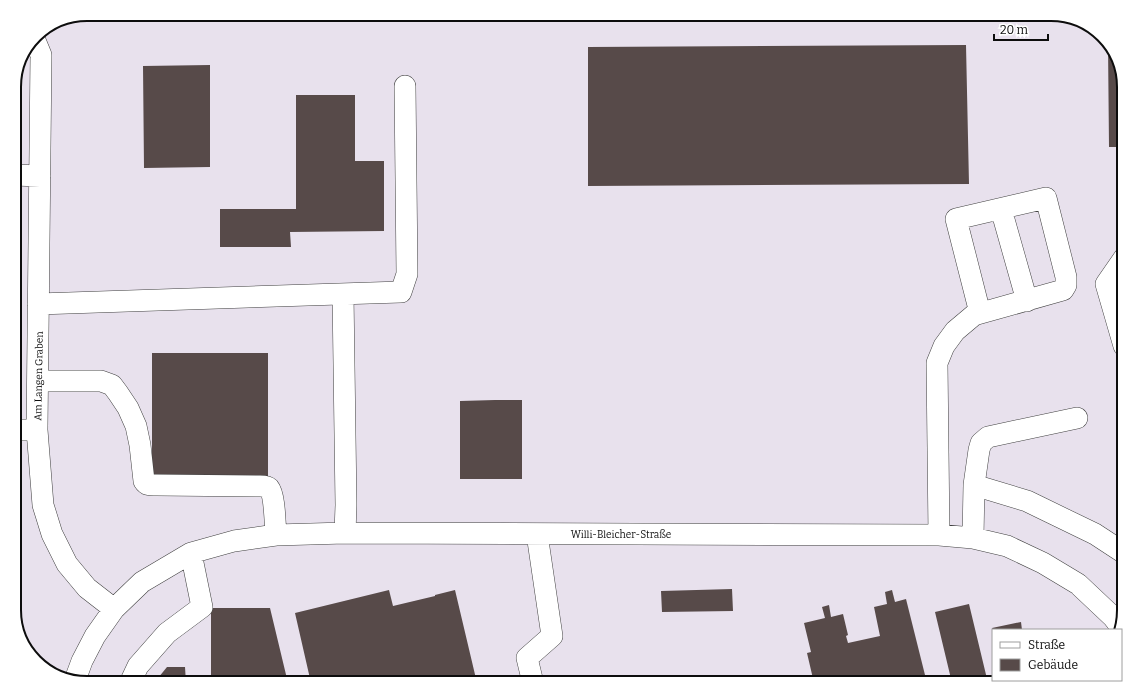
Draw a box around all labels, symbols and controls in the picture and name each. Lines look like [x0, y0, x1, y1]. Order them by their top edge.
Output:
scale bar [994, 16, 1048, 42]
text: 20 m [1000, 23, 1029, 37]
street label: Am Langen Graben [32, 331, 46, 421]
street label: Willi-Bleicher-Straße [571, 529, 671, 541]
legend [992, 629, 1122, 681]
text: Straße [1028, 638, 1065, 652]
text: Gebäude [1028, 658, 1078, 672]

